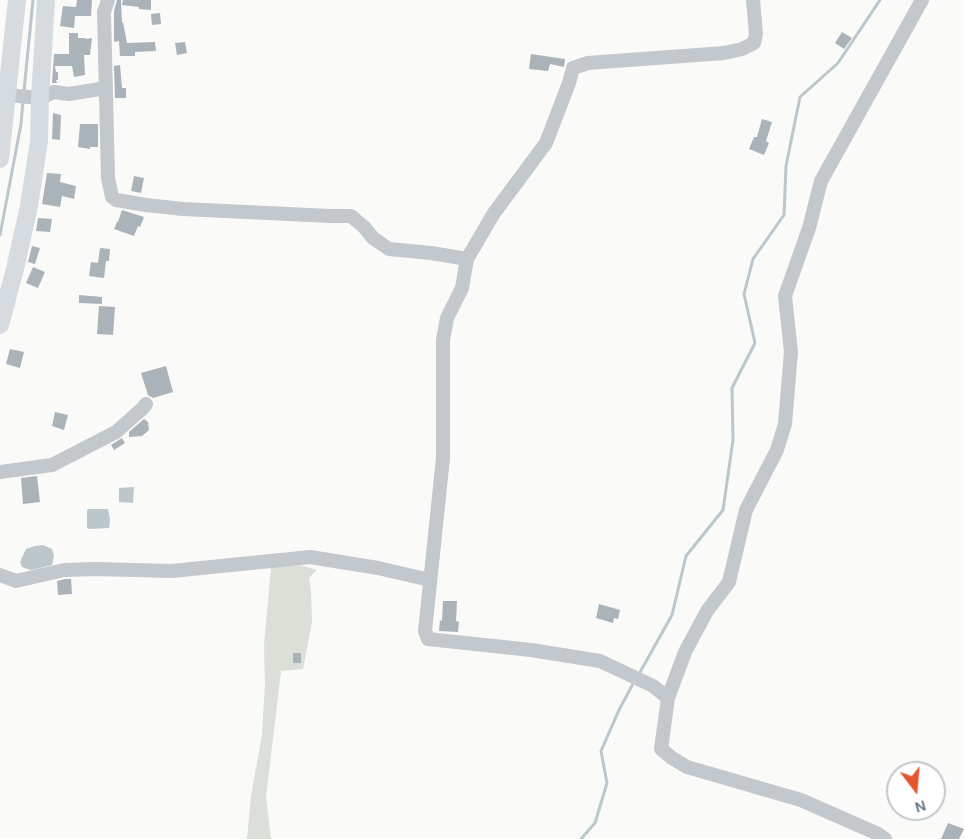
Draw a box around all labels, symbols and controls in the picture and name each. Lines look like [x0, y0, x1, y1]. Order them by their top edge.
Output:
north arrow [886, 761, 946, 821]
text: N [912, 796, 929, 818]

